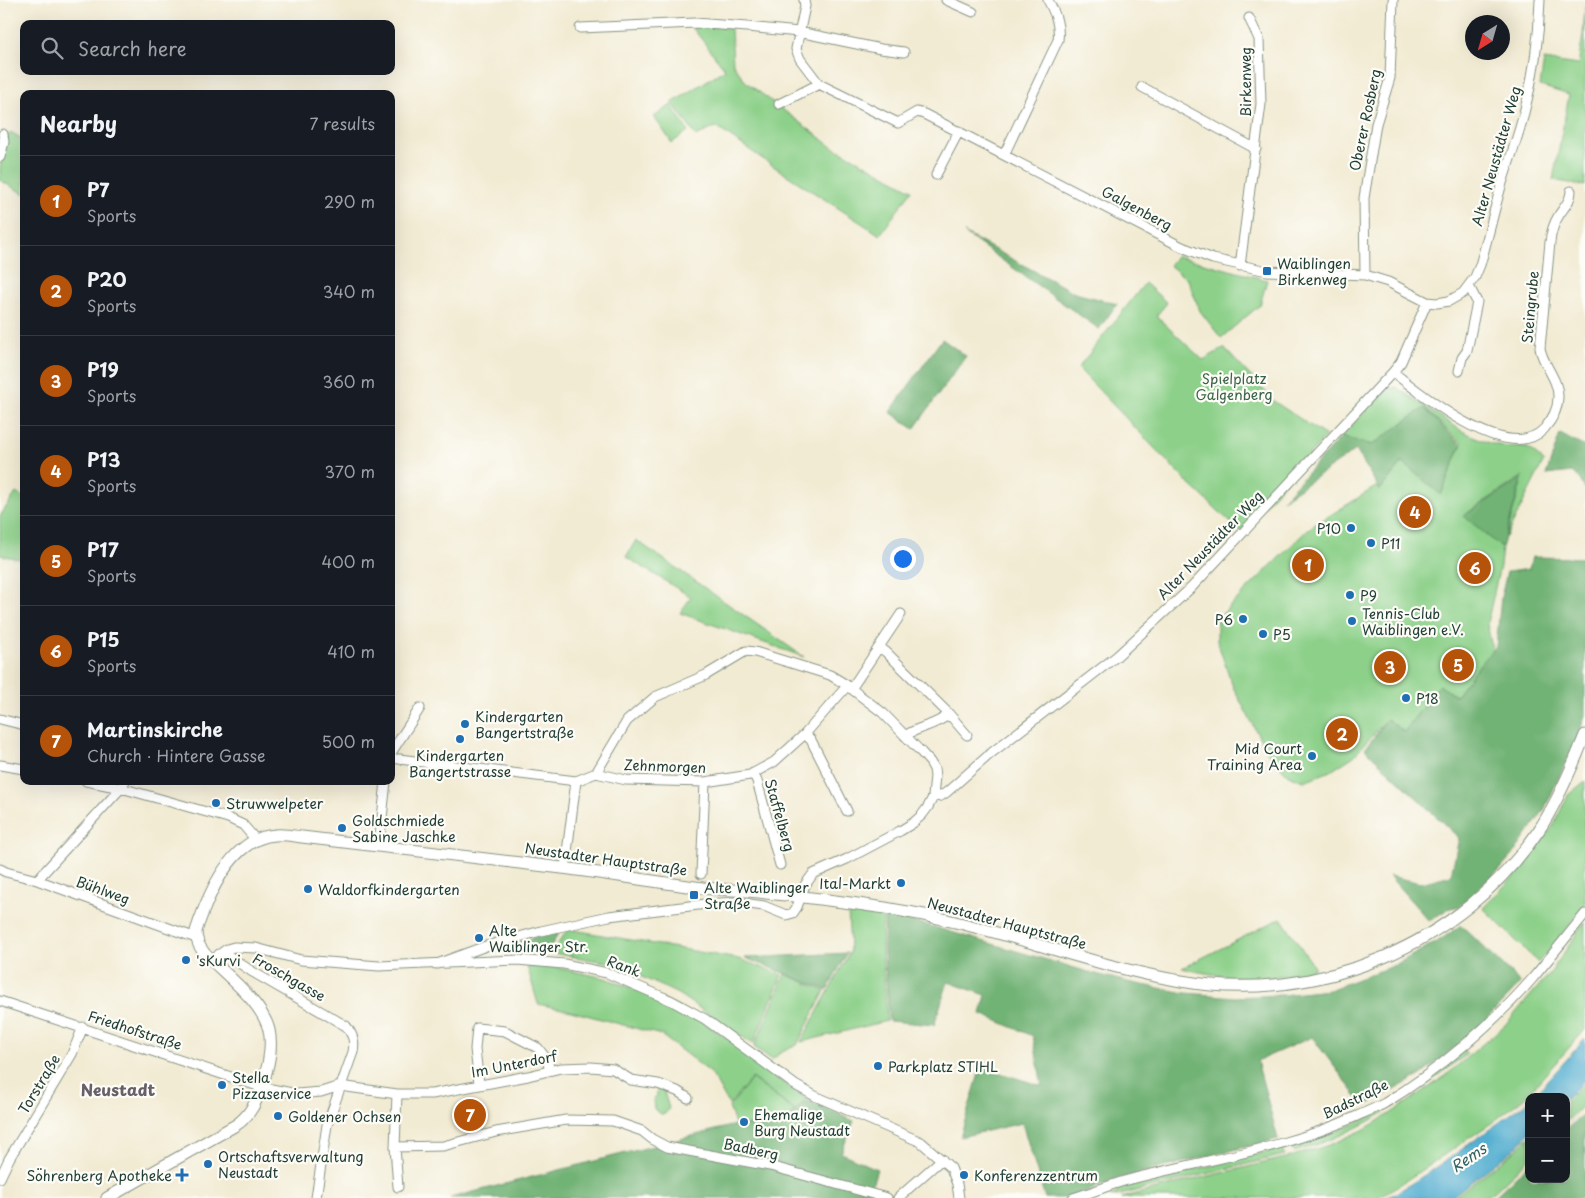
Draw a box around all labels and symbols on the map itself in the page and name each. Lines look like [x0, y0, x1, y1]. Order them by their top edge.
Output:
north arrow [1465, 15, 1510, 60]
street label: Birkenweg [1235, 47, 1256, 117]
street label: Oberer Rosberg [1344, 67, 1386, 173]
street label: Alter Neustädter Weg [1466, 84, 1526, 228]
street label: Galgenberg [1098, 181, 1176, 235]
place label: Waiblingen Birkenweg [1277, 253, 1351, 290]
marker: Waiblingen Birkenweg [1261, 265, 1273, 277]
street label: Steingrube [1516, 270, 1544, 344]
park label: Spielplatz Galgenberg [1195, 368, 1273, 405]
street label: Alter Neustädter Weg [1152, 486, 1268, 604]
pin: 4 [1399, 493, 1431, 531]
place label: P10 [1317, 518, 1341, 539]
marker: P10 [1345, 522, 1357, 534]
place label: P11 [1381, 533, 1400, 554]
marker: P11 [1365, 537, 1377, 549]
your location [890, 546, 916, 572]
pin: 1 [1292, 546, 1324, 584]
pin: 6 [1459, 549, 1491, 587]
place label: P9 [1360, 585, 1377, 606]
marker: P9 [1344, 589, 1356, 601]
place label: Tennis-Club Waiblingen e.V. [1362, 603, 1464, 640]
place label: P6 [1215, 609, 1233, 630]
marker: P6 [1237, 613, 1249, 625]
marker: Tennis-Club Waiblingen e.V. [1346, 615, 1358, 627]
place label: P5 [1273, 624, 1291, 645]
marker: P5 [1257, 628, 1269, 640]
pin: 5 [1442, 646, 1474, 684]
pin: 3 [1374, 648, 1406, 686]
place label: P18 [1416, 688, 1439, 709]
marker: P18 [1400, 692, 1412, 704]
place label: Kindergarten Bangertstraße [475, 706, 574, 743]
pin: 2 [1326, 715, 1358, 753]
marker: Kindergarten Bangertstraße [459, 718, 471, 730]
marker: Kindergarten Bangertstrasse [454, 733, 466, 745]
place label: Mid Court Training Area [1207, 738, 1302, 775]
place label: Kindergarten Bangertstrasse [409, 745, 511, 782]
marker: Mid Court Training Area [1306, 750, 1318, 762]
street label: Zehnmorgen [623, 754, 707, 778]
street label: Staffelberg [760, 776, 800, 854]
place label: Struwwelpeter [226, 793, 324, 814]
marker: Struwwelpeter [210, 797, 222, 809]
place label: Goldschmiede Sabine Jaschke [352, 810, 456, 847]
marker: Goldschmiede Sabine Jaschke [336, 822, 348, 834]
street label: Neustadter Hauptstraße [523, 837, 689, 881]
street label: Bühlweg [73, 871, 133, 909]
place label: Ital-Markt [819, 873, 891, 894]
place label: Alte Waiblinger Straße [704, 877, 809, 914]
marker: Ital-Markt [895, 877, 907, 889]
place label: Waldorfkindergarten [318, 879, 460, 900]
marker: Waldorfkindergarten [302, 883, 314, 895]
marker: Alte Waiblinger Straße [688, 889, 700, 901]
street label: Neustadter Hauptstraße [925, 892, 1089, 954]
place label: Alte Waiblinger Str. [489, 920, 589, 957]
marker: Alte Waiblinger Str. [473, 932, 485, 944]
street label: Froschgasse [249, 948, 329, 1006]
place label: 'sKurvi [196, 950, 241, 971]
street label: Rank [604, 950, 644, 982]
marker: 'sKurvi [180, 954, 192, 966]
street label: Friedhofstraße [85, 1005, 185, 1055]
street label: Im Unterdorf [469, 1045, 560, 1083]
street label: Torstraße [13, 1050, 65, 1118]
place label: Parkplatz STIHL [888, 1056, 998, 1077]
marker: Parkplatz STIHL [872, 1060, 884, 1072]
place label: Stella Pizzaservice [232, 1067, 312, 1104]
street label: Badstraße [1318, 1074, 1392, 1124]
district label: Neustadt [81, 1077, 156, 1101]
marker: Stella Pizzaservice [216, 1079, 228, 1091]
pin: 7 [454, 1096, 486, 1134]
place label: Ehemalige Burg Neustadt [754, 1104, 850, 1141]
place label: Goldener Ochsen [288, 1106, 401, 1127]
marker: Goldener Ochsen [272, 1110, 284, 1122]
marker: Ehemalige Burg Neustadt [738, 1116, 750, 1128]
street label: Badberg [722, 1133, 780, 1165]
water label: Rems [1446, 1136, 1492, 1177]
place label: Ortschaftsverwaltung Neustadt [218, 1146, 364, 1183]
marker: Ortschaftsverwaltung Neustadt [202, 1158, 214, 1170]
place label: Söhrenberg Apotheke [26, 1165, 172, 1186]
place label: Konferenzzentrum [974, 1165, 1098, 1186]
marker: Söhrenberg Apotheke [176, 1169, 188, 1181]
marker: Konferenzzentrum [958, 1169, 970, 1181]

